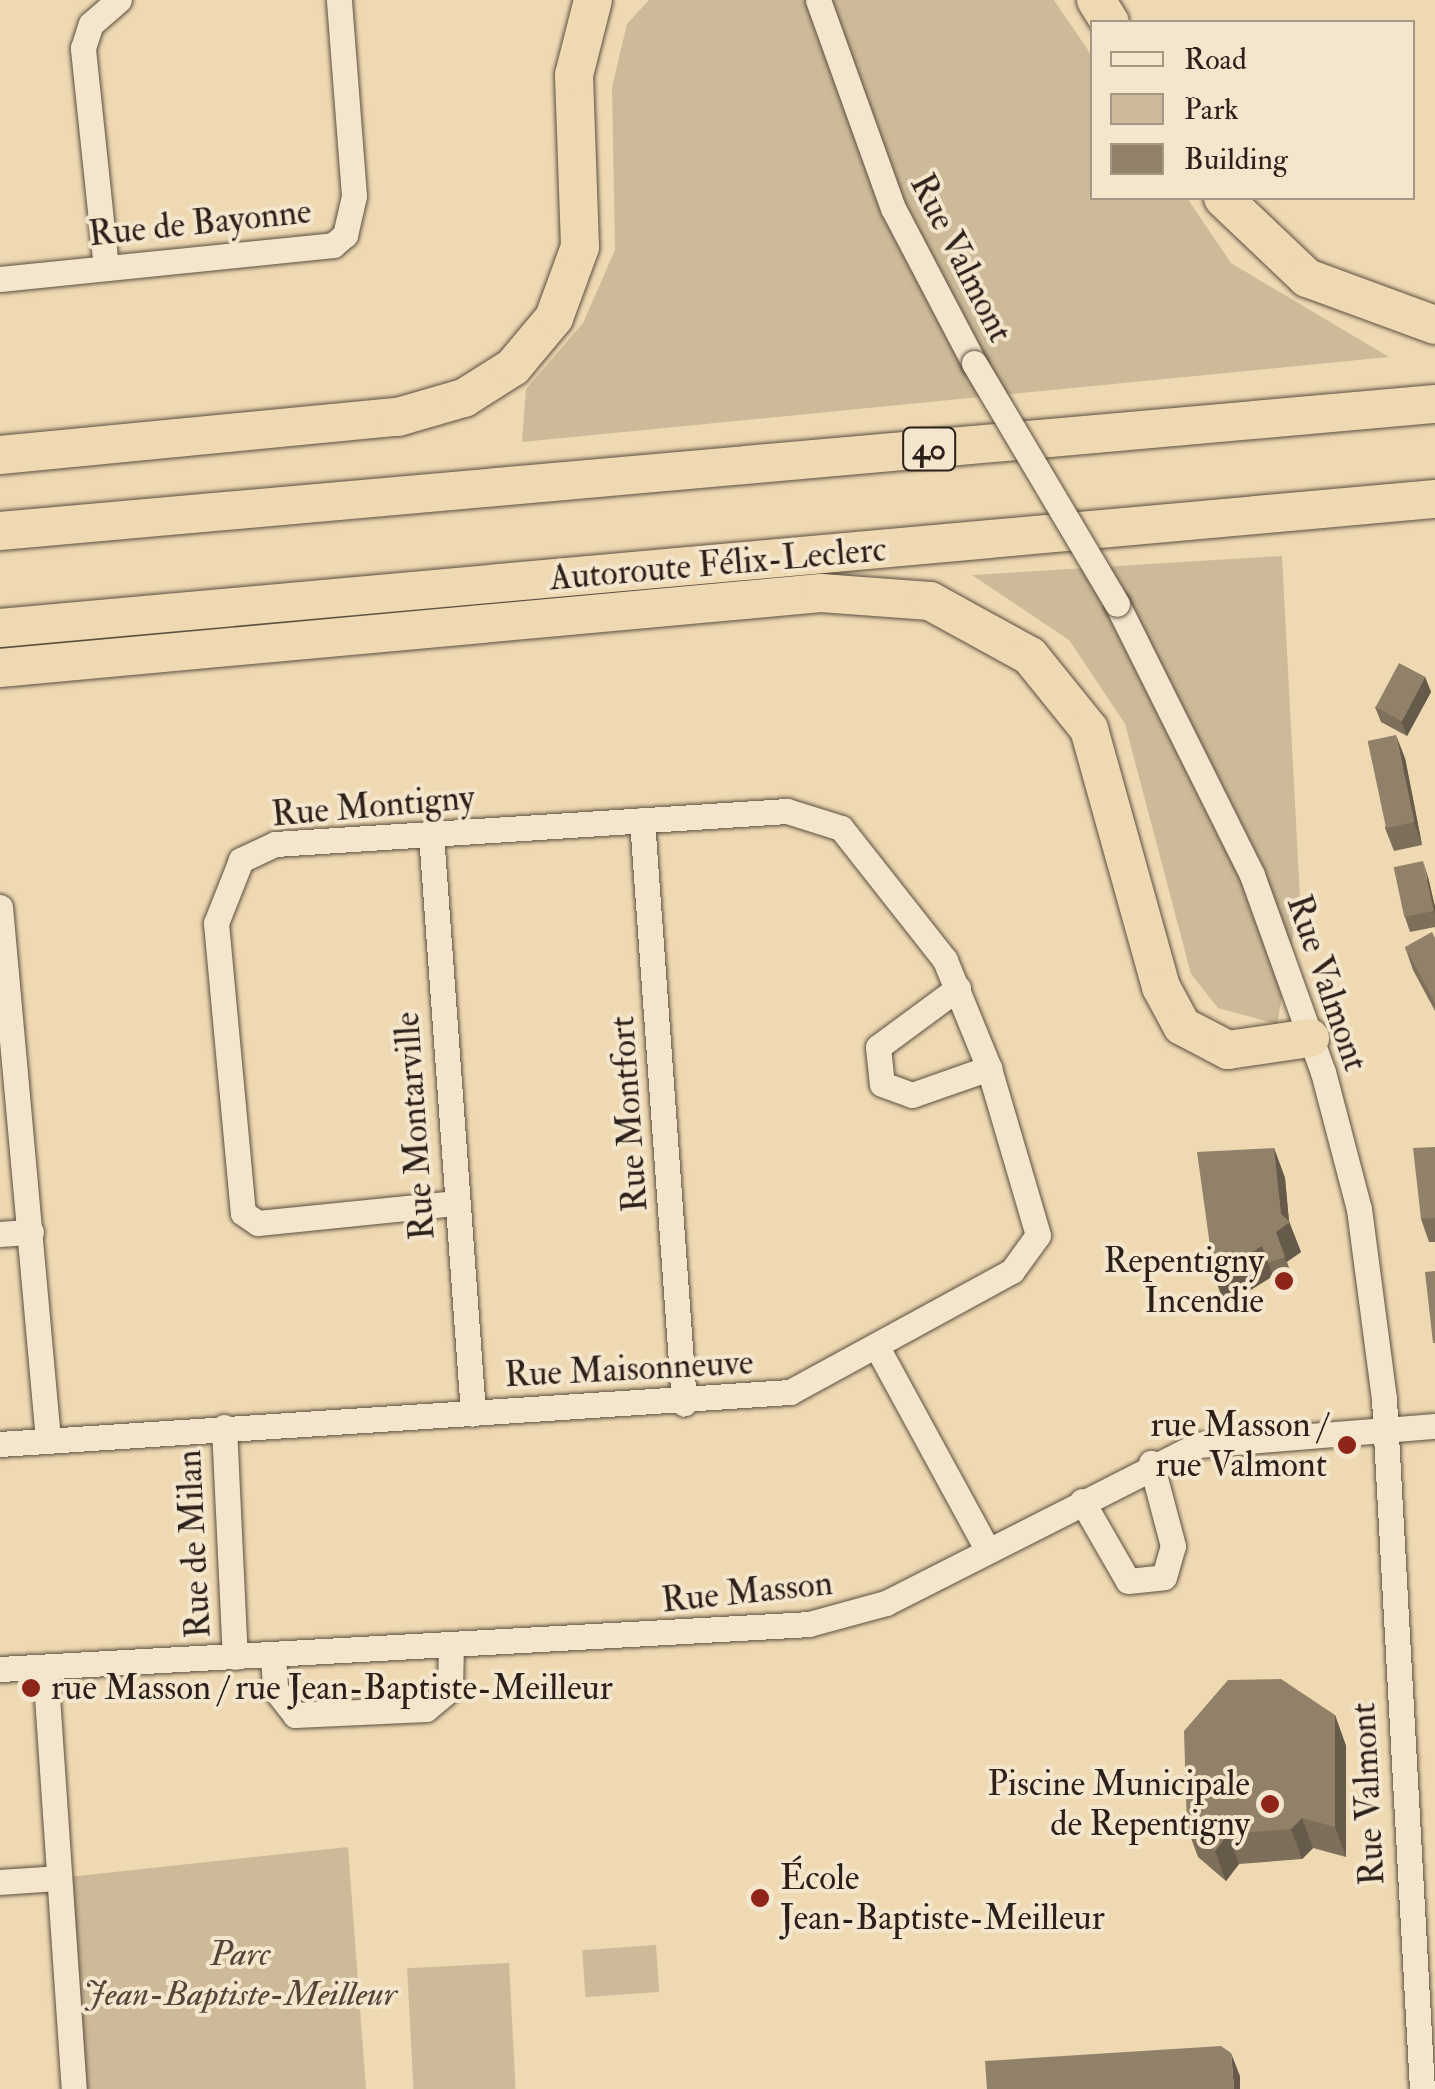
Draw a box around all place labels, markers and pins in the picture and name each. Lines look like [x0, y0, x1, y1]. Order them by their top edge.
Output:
place label: Repentigny Incendie [1103, 1240, 1264, 1322]
marker: Repentigny Incendie [1273, 1270, 1295, 1292]
place label: rue Masson / rue Valmont [1150, 1404, 1327, 1486]
marker: rue Masson / rue Valmont [1336, 1434, 1358, 1456]
place label: rue Masson / rue Jean-Baptiste-Meilleur [51, 1667, 613, 1709]
marker: rue Masson / rue Jean-Baptiste-Meilleur [20, 1677, 42, 1699]
place label: Piscine Municipale de Repentigny [987, 1763, 1250, 1845]
marker: Piscine Municipale de Repentigny [1259, 1793, 1281, 1815]
place label: École Jean-Baptiste-Meilleur [780, 1857, 1105, 1939]
marker: École Jean-Baptiste-Meilleur [749, 1887, 771, 1909]

